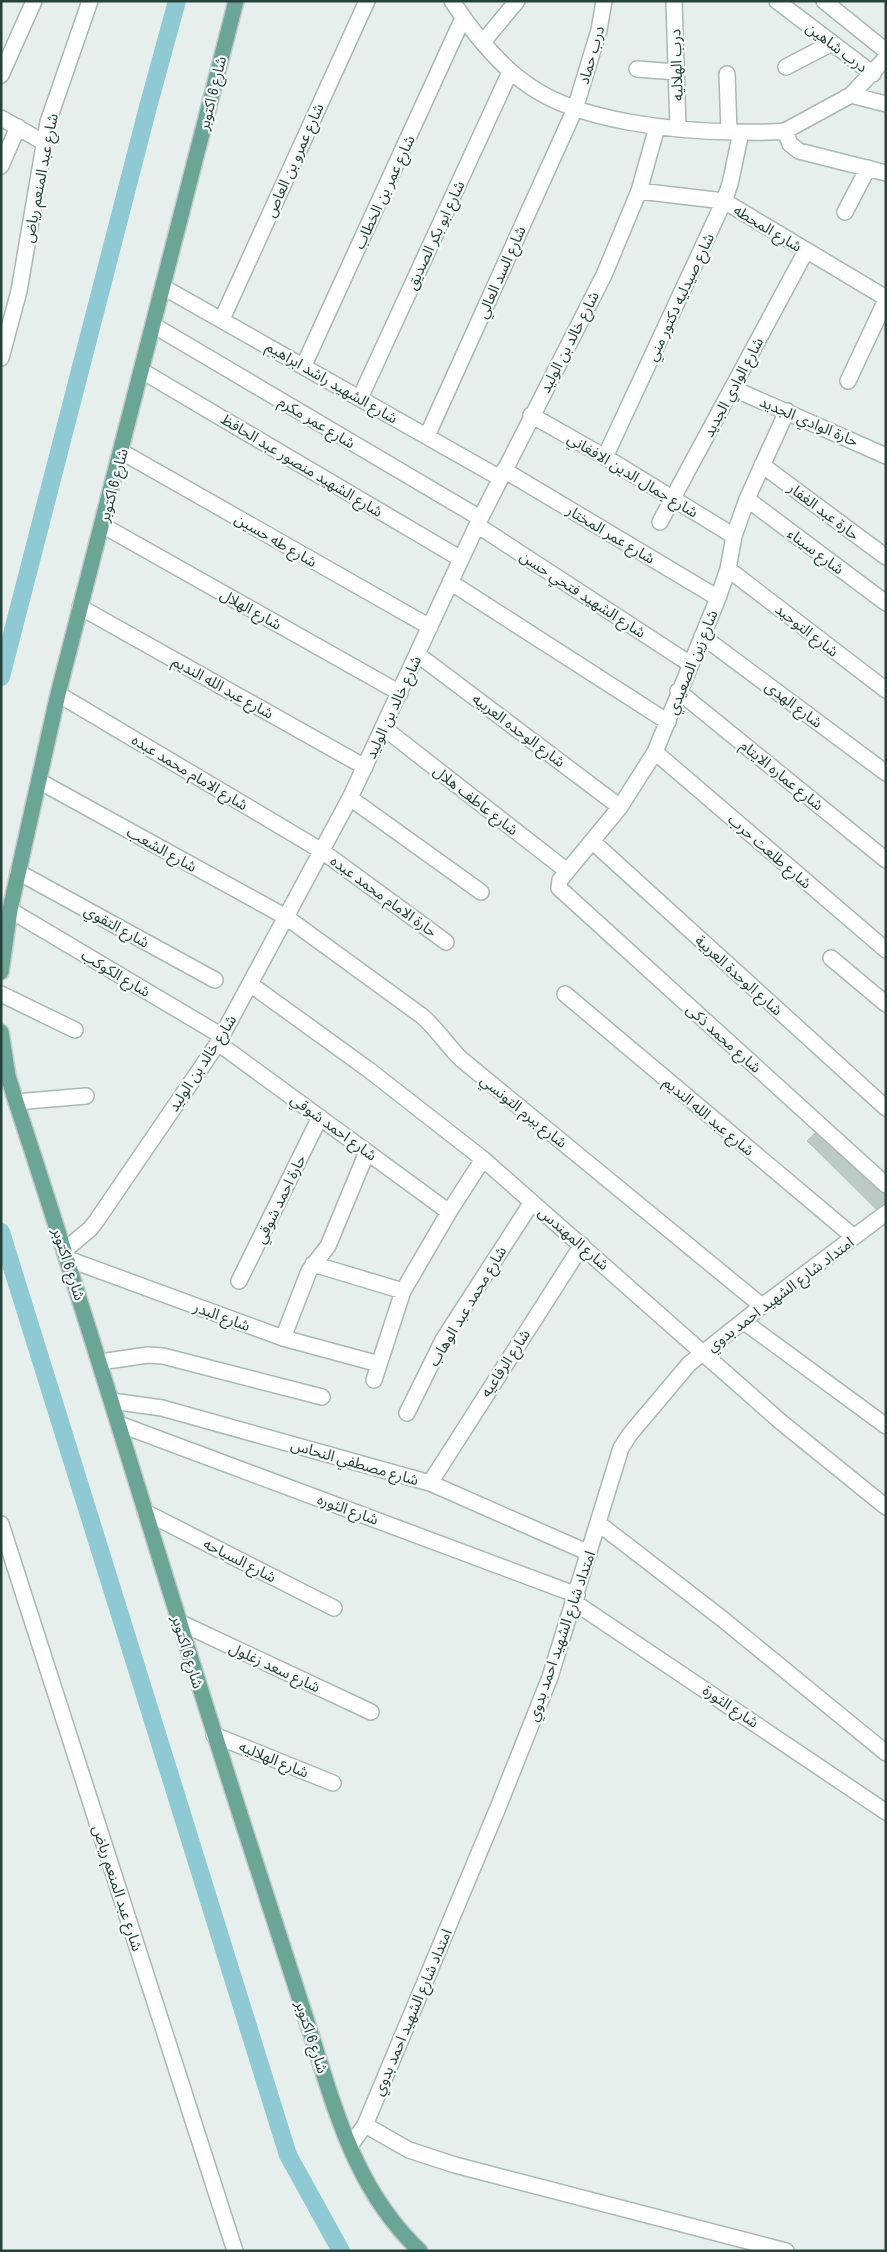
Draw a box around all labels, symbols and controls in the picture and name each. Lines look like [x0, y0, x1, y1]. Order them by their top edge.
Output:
street label: درب شاهين [802, 17, 872, 77]
street label: درب حماد [573, 23, 609, 87]
street label: درب الهلاليه [664, 29, 688, 101]
street label: شارع 6 اكتوبر [192, 54, 233, 134]
street label: شارع عمرو بن العاص [259, 100, 330, 221]
street label: شارع عبد المنعم رياض [17, 111, 65, 245]
street label: شارع عمر بن الخطاب [348, 131, 422, 253]
street label: شارع ابو بكر الصديق [401, 177, 471, 294]
street label: شارع المحطه [729, 199, 806, 258]
street label: شارع السد العالي [471, 222, 533, 322]
street label: شارع صيدليه دكتور مني [641, 229, 721, 365]
street label: شارع خالد بن الوليد [534, 287, 606, 397]
street label: شارع الوادي الجديد [698, 333, 770, 442]
street label: شارع الشهيد راشد ابراهيم [261, 336, 402, 430]
street label: شارع عمر مكرم [274, 391, 360, 455]
street label: حارة الوادي الجديد [756, 391, 862, 453]
street label: شارع الشهيد منصور عبد الحافظ [216, 408, 387, 524]
street label: شارع جمال الدين الافغاني [563, 428, 702, 524]
street label: شارع 6 اكتوبر [93, 446, 135, 526]
street label: حارة عبد الغفار [783, 477, 864, 545]
street label: شارع عمر المختار [561, 499, 659, 570]
street label: شارع طه حسين [230, 508, 321, 574]
street label: شارع سيناء [782, 523, 849, 581]
street label: شارع الشهيد فتحي حسن [515, 545, 650, 644]
street label: شارع الهلال [216, 584, 286, 636]
street label: شارع التوحيد [770, 599, 843, 663]
street label: شارع زين الصعيدي [661, 606, 724, 718]
street label: شارع عبد الله النديم [168, 650, 278, 725]
street label: شارع خالد بن الوليد [360, 652, 428, 763]
street label: شارع الهدى [760, 675, 827, 734]
street label: شارع الوحده العربيه [467, 688, 570, 774]
street label: شارع الامام محمد عبده [127, 729, 252, 817]
street label: شارع عماره الايتام [735, 735, 828, 817]
street label: شارع عاطف هلال [428, 760, 523, 842]
street label: شارع طلعت حرب [722, 809, 817, 895]
street label: شارع الشعب [122, 821, 201, 879]
street label: حارة الامام محمد عبده [326, 850, 442, 943]
street label: شارع التقوي [80, 899, 154, 954]
street label: شارع الوحدة العربية [689, 930, 788, 1022]
street label: شارع الكوكب [76, 944, 155, 1004]
street label: شارع محمد ذكى [681, 999, 766, 1079]
street label: شارع خالد بن الوليد [163, 1010, 243, 1117]
street label: شارع بيرم التونسي [475, 1069, 572, 1154]
street label: شارع عبد الله النديم [658, 1072, 759, 1162]
street label: شارع احمد شوقي [286, 1089, 382, 1167]
street label: حارة احمد شوقي [249, 1151, 312, 1248]
street label: شارع المهندس [533, 1201, 614, 1276]
street label: شارع 6 اكتوبر [45, 1224, 91, 1304]
street label: امتداد شارع الشهيد احمد بدوي [702, 1232, 859, 1358]
street label: شارع محمد عبد الوهاب [423, 1242, 513, 1371]
street label: شارع البدر [189, 1296, 253, 1338]
street label: شارع الرفاعيه [475, 1325, 537, 1402]
street label: شارع مصطفي النحاس [288, 1434, 422, 1492]
street label: شارع الثوره [314, 1488, 382, 1532]
street label: شارع السياحه [199, 1533, 280, 1589]
street label: امتداد شارع الشهيد احمد بدوي [522, 1548, 602, 1725]
street label: شارع 6 اكتوبر [165, 1612, 209, 1692]
street label: شارع سعد زغلول [225, 1637, 324, 1699]
street label: شارع الثورة [698, 1679, 764, 1734]
street label: شارع الهلاليه [235, 1735, 312, 1784]
street label: شارع عبد المنعم رياض [86, 1822, 148, 1954]
street label: امتداد شارع الشهيد احمد بدوي [367, 1925, 459, 2099]
street label: شارع 6 اكتوبر [288, 1997, 334, 2077]

